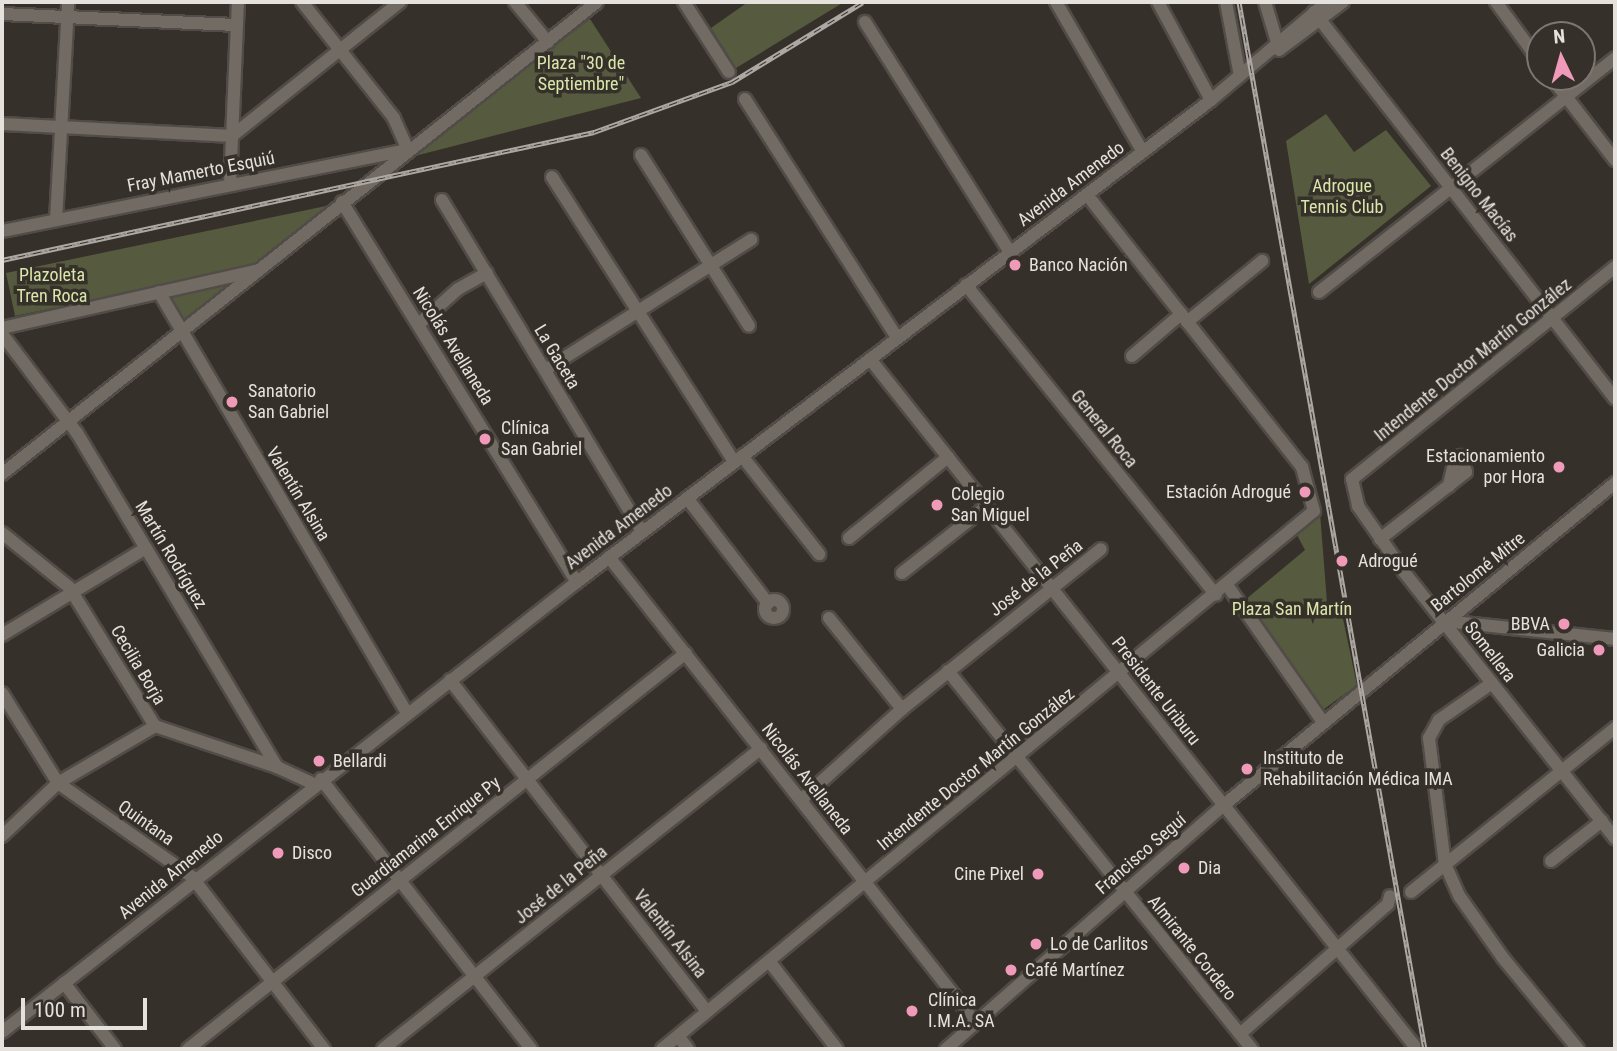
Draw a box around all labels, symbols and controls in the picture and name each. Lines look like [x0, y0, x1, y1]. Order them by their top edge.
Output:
north arrow [1526, 21, 1596, 91]
text: N [1552, 25, 1566, 49]
park label: Plaza "30 de Septiembre" [537, 53, 625, 96]
street label: Avenida Amenedo [1013, 137, 1129, 231]
street label: Benigno Macías [1436, 144, 1522, 246]
street label: Fray Mamerto Esquiú [125, 147, 277, 197]
park label: Adrogue Tennis Club [1301, 176, 1383, 218]
place label: Banco Nación [1029, 254, 1128, 276]
marker: Banco Nación [1007, 257, 1023, 273]
park label: Plazoleta Tren Roca [17, 265, 87, 308]
street label: Intendente Doctor Martín González [1370, 274, 1576, 446]
street label: Nicolás Avellaneda [408, 283, 498, 409]
street label: La Gaceta [529, 321, 585, 393]
place label: Sanatorio San Gabriel [248, 381, 329, 424]
street label: General Roca [1066, 386, 1142, 472]
marker: Sanatorio San Gabriel [222, 392, 242, 412]
place label: Clínica San Gabriel [501, 418, 582, 460]
marker: Clínica San Gabriel [475, 429, 495, 449]
street label: Valentín Alsina [261, 443, 335, 545]
place label: Estacionamiento por Hora [1426, 446, 1545, 489]
marker: Estacionamiento por Hora [1551, 459, 1567, 475]
street label: Avenida Amenedo [561, 480, 677, 574]
place label: Estación Adrogué [1166, 481, 1291, 503]
place label: Colegio San Miguel [951, 484, 1030, 526]
marker: Estación Adrogué [1297, 484, 1313, 500]
street label: Martín Rodríguez [130, 497, 212, 613]
marker: Colegio San Miguel [929, 497, 945, 513]
street label: Bartolomé Mitre [1427, 528, 1529, 616]
street label: José de la Peña [985, 535, 1087, 621]
place label: Adrogué [1358, 550, 1418, 572]
marker: Adrogué [1332, 551, 1352, 571]
park label: Plaza San Martín [1232, 598, 1352, 620]
place label: BBVA [1511, 613, 1550, 635]
marker: BBVA [1556, 616, 1572, 632]
street label: Somellera [1460, 617, 1520, 687]
street label: Cecilia Borja [106, 621, 170, 709]
street label: Presidente Uriburu [1107, 633, 1205, 749]
place label: Galicia [1536, 639, 1585, 661]
marker: Galicia [1591, 642, 1607, 658]
street label: Intendente Doctor Martín González [873, 683, 1079, 855]
street label: Nicolás Avellaneda [757, 719, 857, 839]
place label: Instituto de Rehabilitación Médica IMA [1263, 748, 1453, 790]
place label: Bellardi [333, 750, 387, 772]
marker: Bellardi [311, 753, 327, 769]
marker: Instituto de Rehabilitación Médica IMA [1237, 759, 1257, 779]
street label: Guardiamarina Enrique Py [347, 772, 505, 902]
street label: Quintana [114, 796, 178, 850]
street label: Francisco Seguí [1091, 809, 1191, 899]
street label: Avenida Amenedo [114, 826, 228, 924]
street label: José de la Peña [510, 841, 612, 929]
place label: Disco [292, 842, 332, 864]
marker: Disco [270, 845, 286, 861]
place label: Dia [1198, 857, 1221, 879]
marker: Dia [1176, 860, 1192, 876]
place label: Cine Pixel [954, 863, 1024, 885]
marker: Cine Pixel [1030, 866, 1046, 882]
street label: Valentín Alsina [629, 886, 711, 982]
street label: Almirante Cordero [1143, 891, 1241, 1005]
place label: Lo de Carlitos [1050, 933, 1148, 955]
marker: Lo de Carlitos [1028, 936, 1044, 952]
place label: Café Martínez [1025, 959, 1125, 981]
marker: Café Martínez [1003, 962, 1019, 978]
scale bar [24, 984, 150, 1028]
place label: Clínica I.M.A. SA [928, 990, 995, 1032]
text: 100 m [34, 998, 86, 1022]
marker: Clínica I.M.A. SA [902, 1001, 922, 1021]

